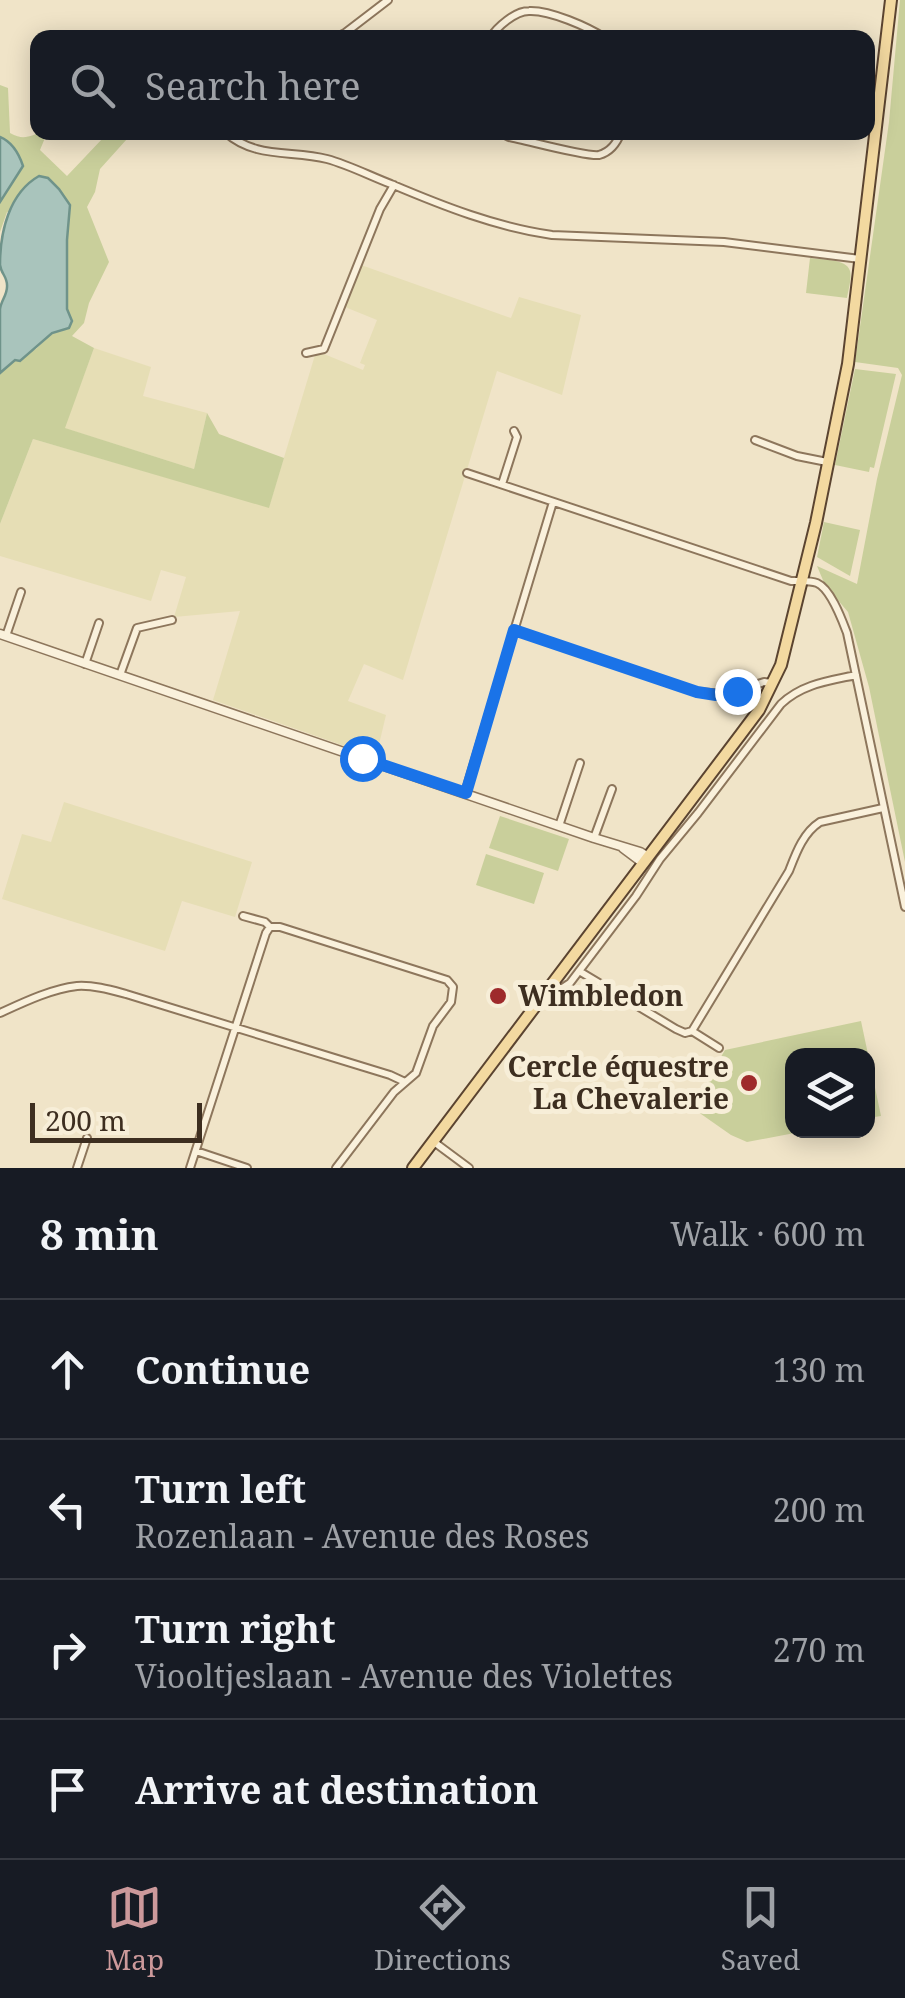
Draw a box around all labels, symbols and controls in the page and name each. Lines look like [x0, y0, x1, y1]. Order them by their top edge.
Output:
search box [30, 30, 875, 140]
icon: search [65, 58, 120, 113]
text: Search here [145, 59, 361, 111]
route end [715, 669, 761, 715]
route start [340, 736, 386, 782]
place label: Wimbledon [518, 976, 683, 1014]
marker: Wimbledon [487, 985, 509, 1007]
place label: Cercle équestre La Chevalerie [507, 1047, 729, 1117]
map controls [785, 1048, 875, 1138]
button: layers [785, 1048, 875, 1138]
marker: Cercle équestre La Chevalerie [738, 1072, 760, 1094]
scale bar [30, 1098, 202, 1142]
text: 200 m [45, 1101, 126, 1139]
text: 8 min [40, 1205, 159, 1262]
text: Walk · 600 m [670, 1212, 865, 1255]
icon: ahead [40, 1342, 95, 1397]
text: Continue [135, 1343, 310, 1395]
text: 130 m [773, 1348, 865, 1391]
text: Turn left [135, 1462, 306, 1514]
icon: left [40, 1482, 95, 1537]
text: 200 m [773, 1488, 865, 1531]
text: Rozenlaan - Avenue des Roses [135, 1514, 589, 1557]
text: Turn right [135, 1602, 336, 1654]
icon: right [40, 1622, 95, 1677]
text: 270 m [773, 1628, 865, 1671]
text: Viooltjeslaan - Avenue des Violettes [135, 1654, 673, 1697]
icon: arrive [40, 1762, 95, 1817]
text: Arrive at destination [135, 1763, 539, 1815]
tab: Map [105, 1880, 164, 1978]
tab: Directions [374, 1880, 511, 1978]
tab: Saved [721, 1880, 800, 1978]

